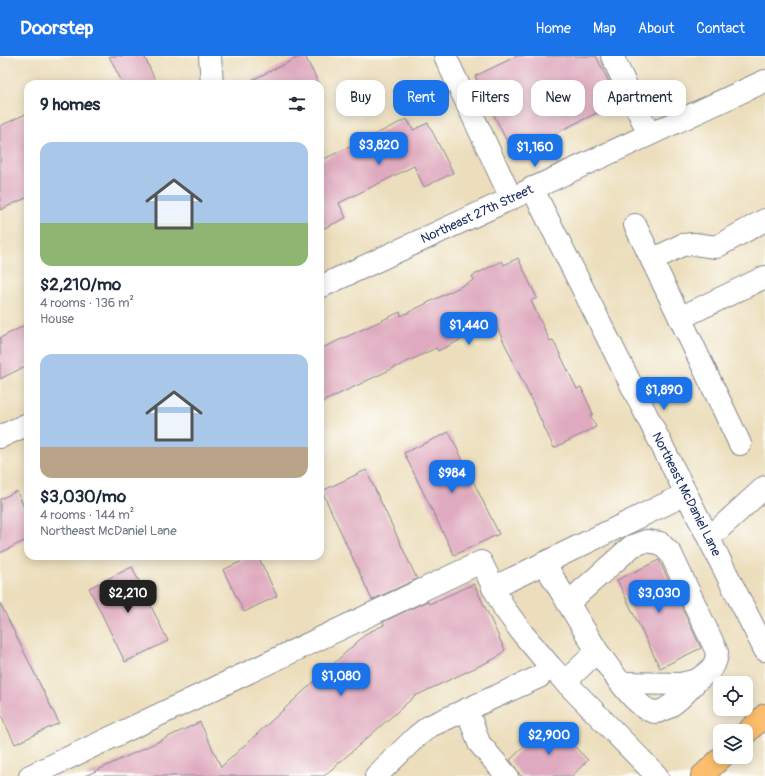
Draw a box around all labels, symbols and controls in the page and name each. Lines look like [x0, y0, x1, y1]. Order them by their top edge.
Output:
text: Doorstep [20, 16, 94, 40]
text: Home [536, 20, 571, 37]
text: Map [593, 20, 616, 37]
text: About [638, 20, 674, 37]
text: Contact [696, 20, 745, 37]
chip: Buy [336, 80, 385, 116]
chip: Rent [393, 80, 449, 116]
chip: Filters [457, 80, 523, 116]
chip: New [531, 80, 585, 116]
chip: Apartment [593, 80, 686, 116]
icon: filters [286, 93, 308, 115]
text: 9 homes [40, 94, 100, 115]
pin: $3,820 [346, 132, 412, 166]
pin: $1,160 [502, 134, 568, 168]
text: $3,820 [359, 137, 399, 153]
text: $1,160 [517, 139, 553, 155]
icon: home [138, 168, 210, 240]
street label: Northeast 27th Street [418, 181, 536, 247]
text: $2,210/mo [40, 274, 121, 295]
text: 4 rooms · 136 m² [40, 295, 134, 311]
text: House [40, 311, 74, 327]
pin: $1,440 [436, 312, 502, 346]
text: $1,440 [449, 317, 489, 333]
pin: $1,890 [631, 377, 697, 411]
icon: home [138, 380, 210, 452]
text: $1,890 [645, 382, 683, 398]
street label: Northeast McDaniel Lane [649, 430, 725, 559]
pin: $984 [428, 460, 476, 494]
text: $984 [438, 465, 466, 481]
text: $3,030/mo [40, 486, 126, 507]
text: 4 rooms · 144 m² [40, 507, 134, 523]
text: Northeast McDaniel Lane [40, 523, 177, 539]
pin: $2,210 [95, 580, 161, 614]
pin: $3,030 [626, 580, 692, 614]
text: $2,210 [109, 585, 147, 601]
text: $3,030 [638, 585, 680, 601]
pin: $1,080 [308, 663, 374, 697]
text: $1,080 [321, 668, 361, 684]
map controls [713, 676, 753, 764]
button: locate [713, 676, 753, 716]
pin: $2,900 [516, 722, 582, 756]
button: layers [713, 724, 753, 764]
text: $2,900 [528, 727, 570, 743]

